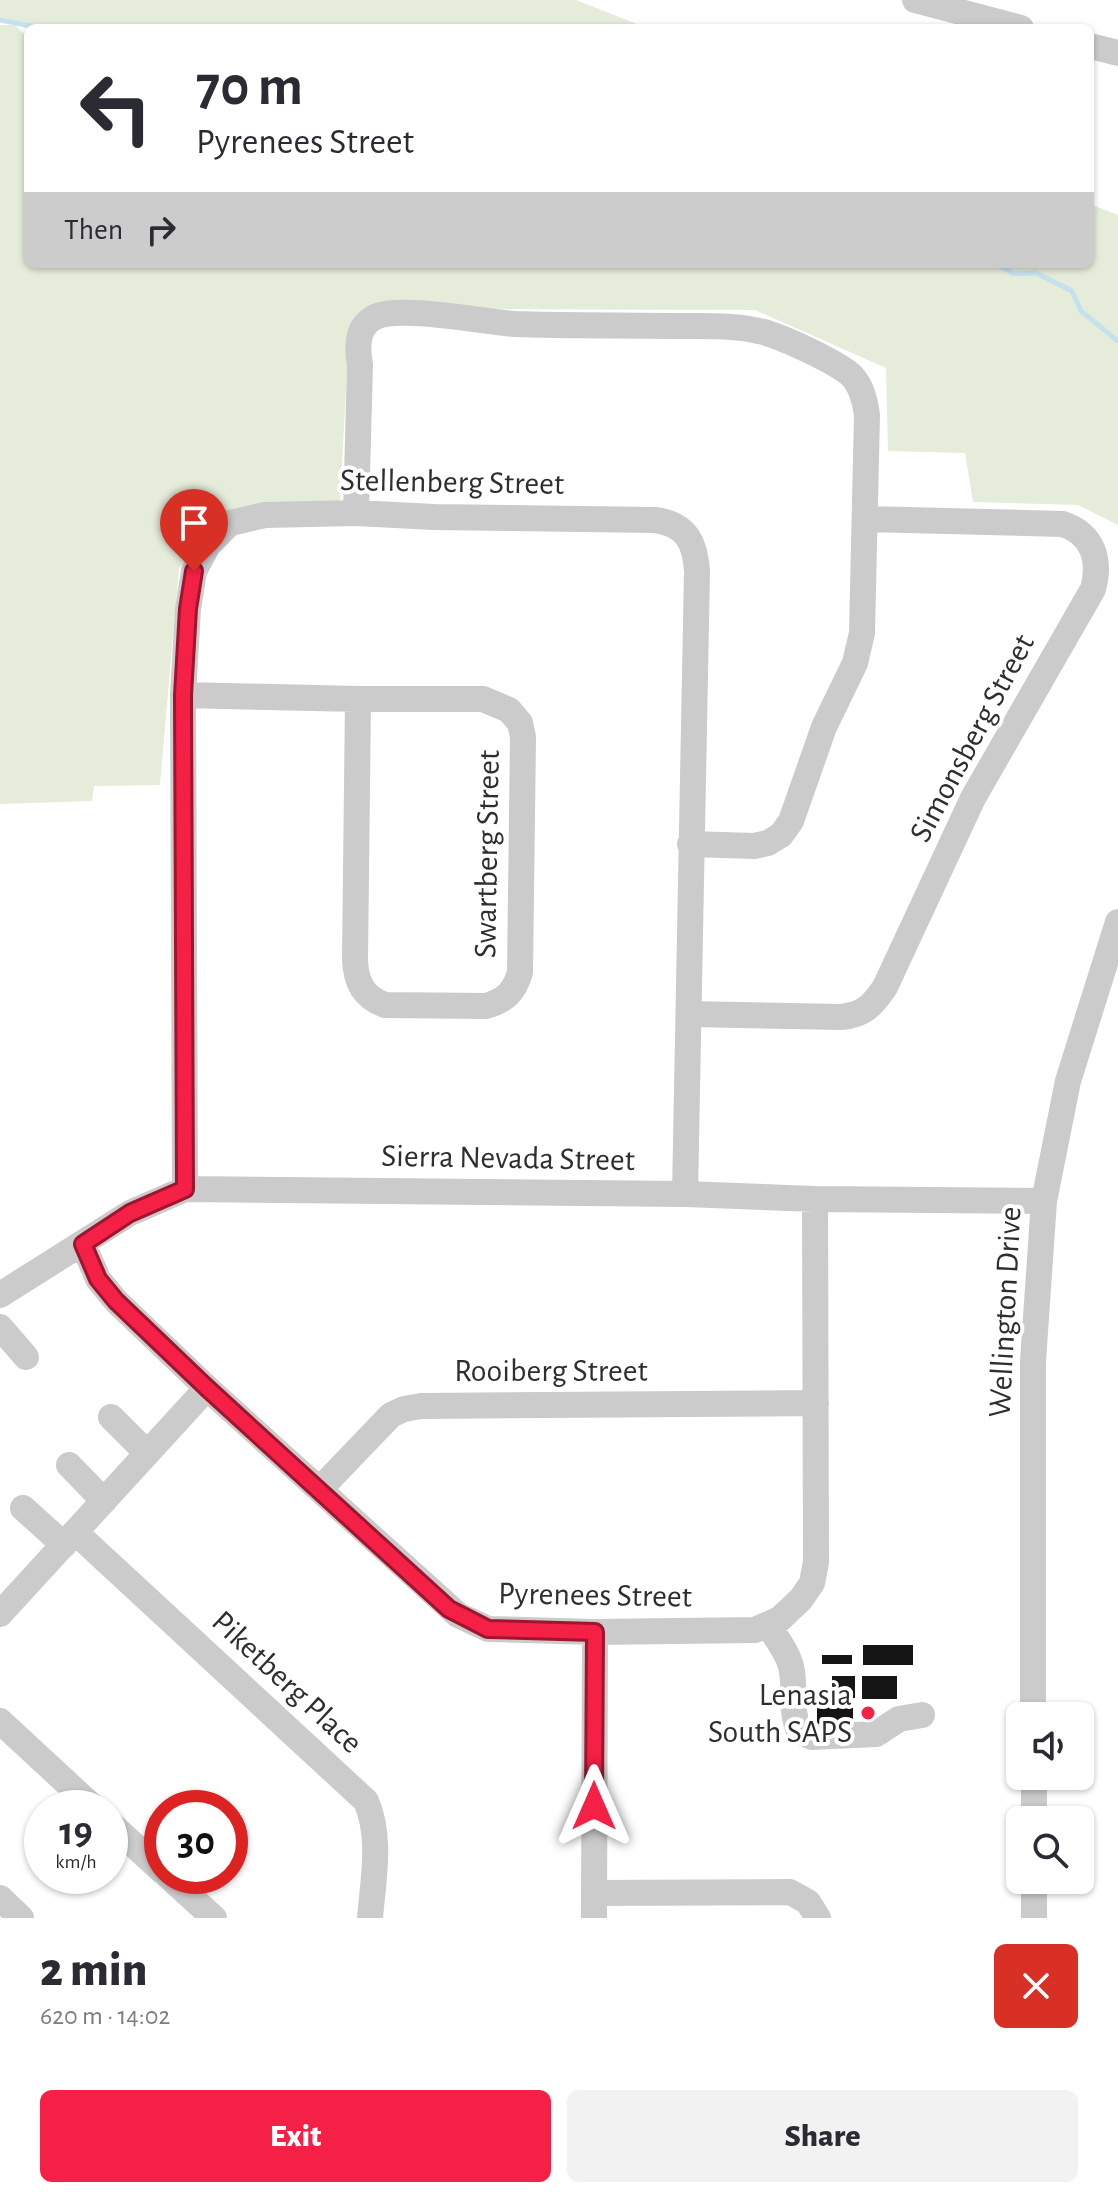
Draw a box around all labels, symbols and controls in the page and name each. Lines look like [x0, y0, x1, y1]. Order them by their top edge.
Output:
icon: left [64, 56, 168, 160]
text: 70 m [196, 59, 303, 115]
text: Pyrenees Street [196, 124, 414, 160]
icon: right [139, 208, 183, 252]
text: Then [64, 215, 123, 245]
street label: Stellenberg Street [340, 464, 564, 500]
pin [160, 489, 228, 571]
icon: arrive [172, 501, 216, 545]
street label: Simonsberg Street [904, 629, 1040, 847]
street label: Swartberg Street [469, 750, 505, 958]
street label: Sierra Nevada Street [381, 1140, 635, 1176]
street label: Wellington Drive [983, 1206, 1027, 1418]
street label: Rooiberg Street [454, 1355, 648, 1387]
street label: Pyrenees Street [498, 1577, 692, 1613]
street label: Piketberg Place [206, 1605, 368, 1759]
place label: Lenasia South SAPS [708, 1679, 852, 1748]
map controls [1006, 1702, 1094, 1894]
button: sound [1006, 1702, 1094, 1790]
marker: Lenasia South SAPS [859, 1704, 877, 1722]
position arrow [552, 1764, 636, 1848]
speed limit sign: 30 [144, 1790, 248, 1894]
button: search [1006, 1806, 1094, 1894]
text: 19 [59, 1812, 93, 1852]
text: km/h [55, 1852, 97, 1872]
button: close [994, 1944, 1078, 2028]
text: 2 min [40, 1947, 148, 1995]
text: 620 m · 14:02 [40, 2003, 170, 2029]
button: Exit [40, 2090, 551, 2182]
button: Share [567, 2090, 1078, 2182]

